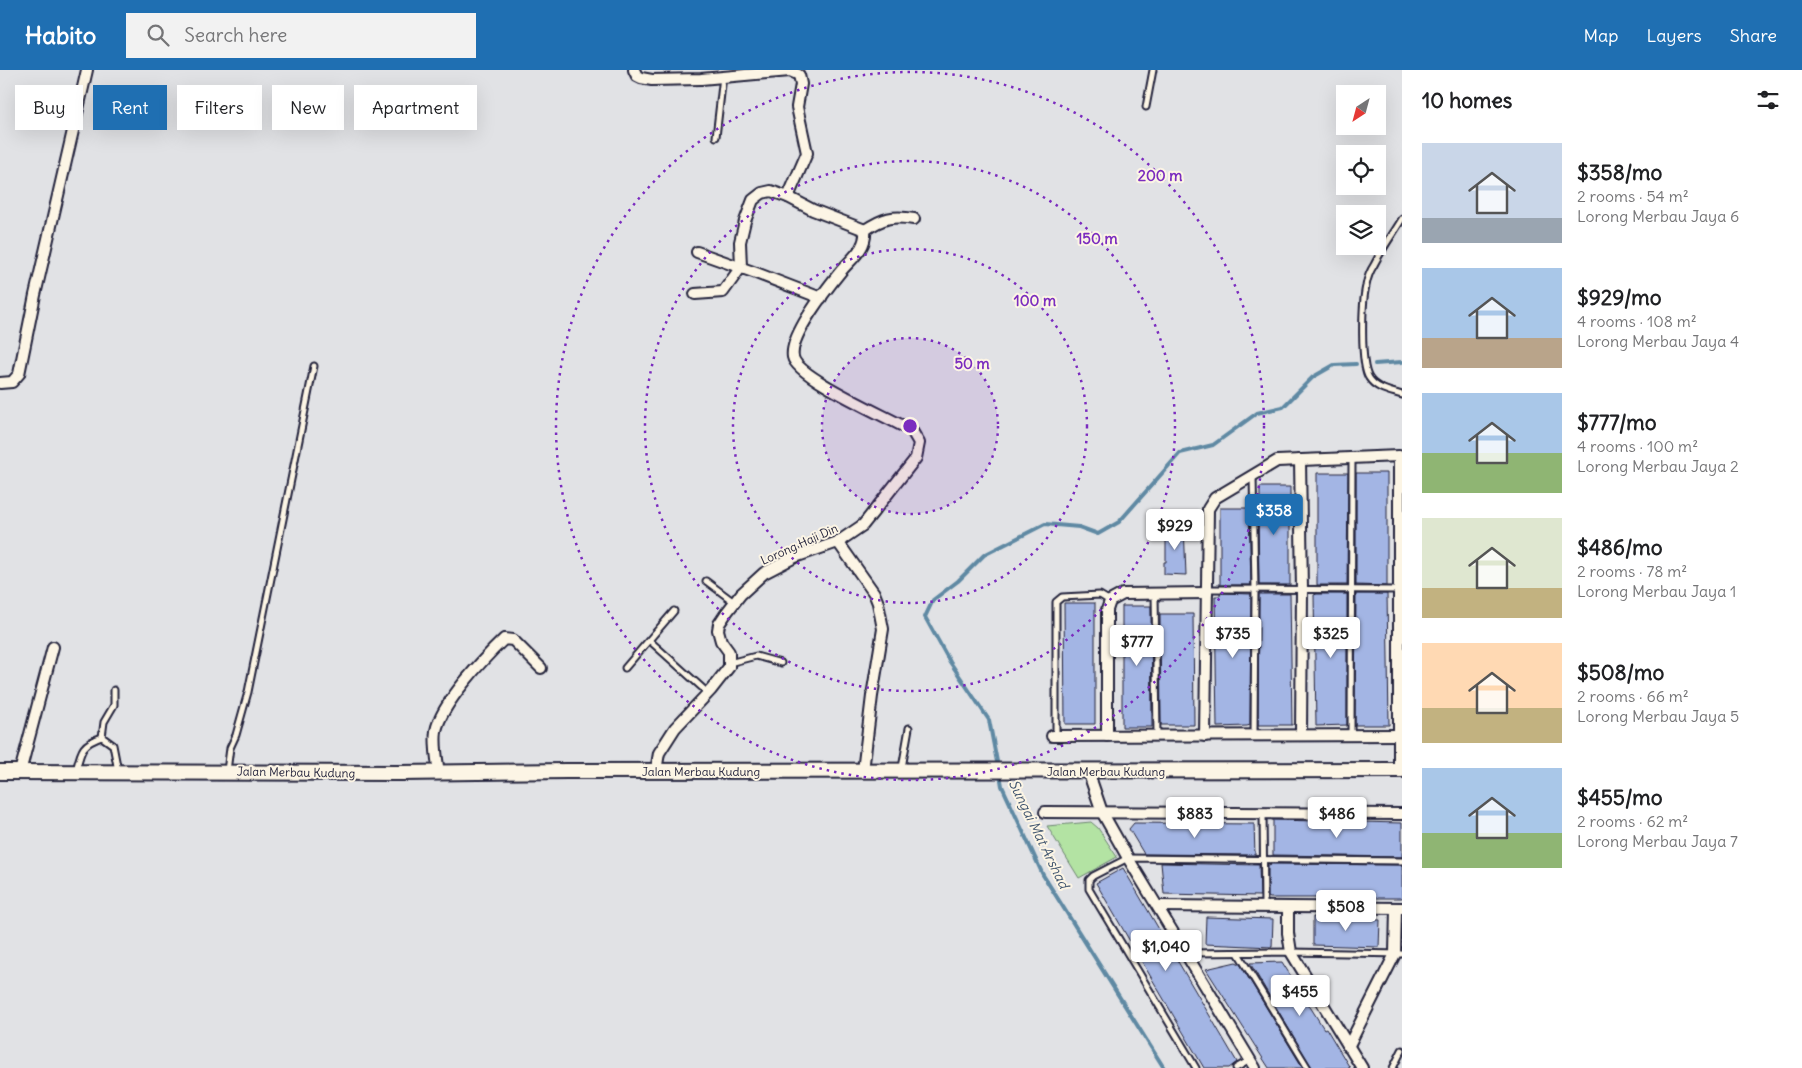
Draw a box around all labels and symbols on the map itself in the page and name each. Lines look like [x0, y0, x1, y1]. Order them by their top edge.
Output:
north arrow [1336, 85, 1386, 135]
text: 200 m [1138, 166, 1182, 185]
text: 150 m [1076, 229, 1118, 248]
text: 100 m [1014, 291, 1056, 310]
text: 50 m [954, 354, 990, 373]
centre of rings [901, 417, 919, 435]
pin: $358 [1244, 494, 1304, 536]
pin: $929 [1145, 508, 1205, 551]
street label: Lorong Haji Din [758, 520, 840, 568]
pin: $735 [1203, 616, 1263, 659]
pin: $325 [1301, 616, 1361, 659]
pin: $777 [1107, 624, 1167, 667]
street label: Jalan Merbau Kudung [237, 763, 355, 781]
street label: Jalan Merbau Kudung [642, 764, 760, 779]
street label: Jalan Merbau Kudung [1047, 764, 1165, 779]
water label: Sungai Mat Arshad [1005, 777, 1074, 893]
pin: $883 [1165, 796, 1225, 839]
pin: $486 [1307, 796, 1367, 839]
pin: $508 [1316, 890, 1376, 932]
pin: $1,040 [1125, 930, 1207, 972]
pin: $455 [1270, 974, 1330, 1017]

